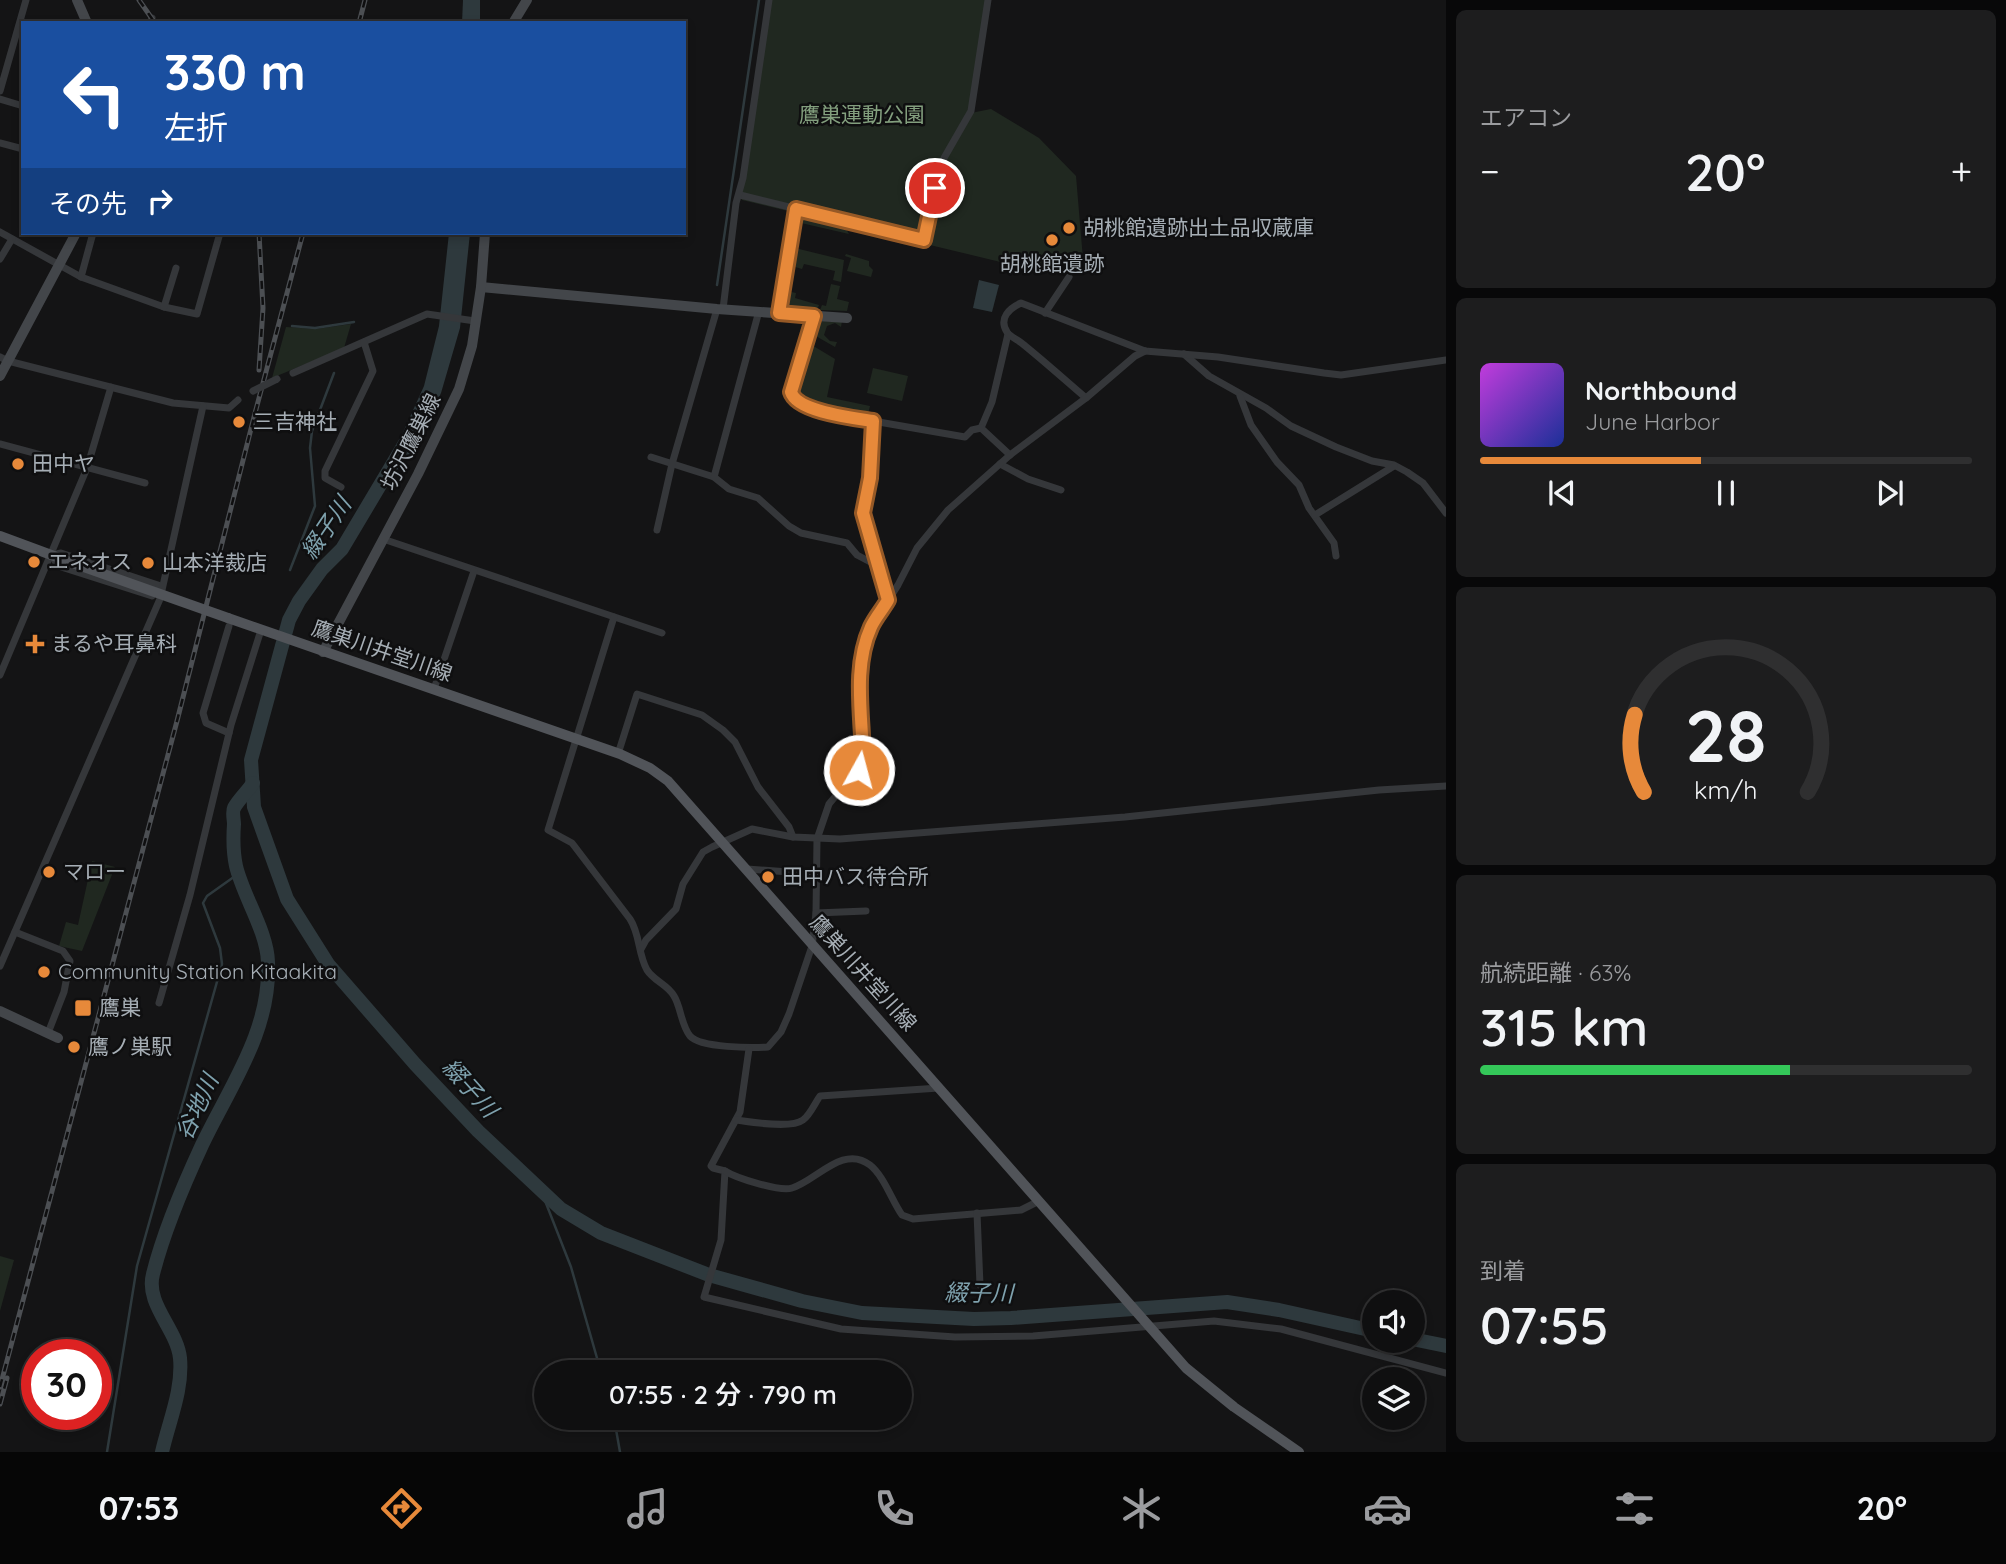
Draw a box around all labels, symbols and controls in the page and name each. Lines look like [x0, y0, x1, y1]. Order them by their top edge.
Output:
text: 330 m [164, 41, 306, 102]
icon: left [49, 49, 140, 140]
park label: 鷹巣運動公園 [799, 101, 925, 127]
text: エアコン [1480, 103, 1572, 132]
text: 左折 [164, 107, 228, 147]
text: 20° [1685, 139, 1765, 204]
text: − [1480, 147, 1500, 195]
text: + [1951, 147, 1972, 195]
pin [905, 158, 965, 218]
icon: arrive [916, 169, 954, 207]
icon: right [141, 182, 179, 220]
text: その先 [49, 187, 127, 220]
place label: 胡桃館遺跡出土品収蔵庫 [1083, 214, 1314, 240]
marker: 胡桃館遺跡出土品収蔵庫 [1061, 220, 1077, 236]
marker: 胡桃館遺跡 [1044, 232, 1060, 248]
place label: 胡桃館遺跡 [1000, 250, 1105, 276]
text: Northbound [1585, 374, 1737, 407]
street label: 坊沢鷹巣線 [375, 389, 446, 494]
text: June Harbor [1585, 407, 1720, 436]
place label: 三吉神社 [253, 408, 337, 434]
marker: 三吉神社 [231, 414, 247, 430]
place label: 田中ヤ [32, 450, 95, 476]
marker: 田中ヤ [10, 456, 26, 472]
icon: previous [1543, 474, 1581, 512]
icon: pause [1707, 474, 1745, 512]
icon: next [1871, 474, 1909, 512]
water label: 綴子川 [294, 489, 359, 564]
place label: エネオス [48, 548, 132, 574]
place label: 山本洋裁店 [162, 549, 267, 575]
marker: エネオス [26, 554, 42, 570]
marker: 山本洋裁店 [140, 555, 156, 571]
street label: 鷹巣川井堂川線 [309, 614, 456, 686]
place label: まるや耳鼻科 [51, 630, 177, 656]
marker: まるや耳鼻科 [25, 634, 45, 654]
text: 28 [1685, 689, 1767, 780]
position arrow [822, 733, 896, 807]
text: km/h [1694, 774, 1758, 805]
place label: マロー [63, 858, 126, 884]
place label: 田中バス待合所 [782, 863, 929, 889]
marker: マロー [41, 864, 57, 880]
marker: 田中バス待合所 [760, 869, 776, 885]
street label: 鷹巣川井堂川線 [805, 909, 923, 1036]
place label: Community Station Kitaakita [58, 958, 337, 984]
text: 航続距離 · 63% [1480, 958, 1631, 987]
marker: Community Station Kitaakita [36, 964, 52, 980]
place label: 鷹巣 [99, 994, 141, 1020]
text: 315 km [1480, 994, 1648, 1059]
marker: 鷹巣 [73, 998, 93, 1018]
place label: 鷹ノ巣駅 [88, 1033, 172, 1059]
marker: 鷹ノ巣駅 [66, 1039, 82, 1055]
water label: 綴子川 [437, 1052, 506, 1125]
water label: 谷地川 [169, 1067, 226, 1144]
text: 到着 [1480, 1256, 1526, 1285]
water label: 綴子川 [944, 1277, 1017, 1308]
map controls [1362, 1290, 1425, 1430]
button: sound [1362, 1290, 1425, 1353]
text: 07:55 [1480, 1292, 1609, 1357]
speed limit sign: 30 [21, 1339, 112, 1430]
button: layers [1362, 1367, 1425, 1430]
text: 07:55 · 2 分 · 790 m [609, 1378, 837, 1411]
icon: directions [377, 1484, 426, 1533]
icon: music [623, 1484, 672, 1533]
icon: phone [870, 1484, 919, 1533]
icon: climate [1117, 1484, 1166, 1533]
icon: car [1363, 1484, 1412, 1533]
icon: filters [1610, 1484, 1659, 1533]
text: 07:53 [99, 1488, 179, 1528]
text: 20° [1857, 1488, 1907, 1528]

